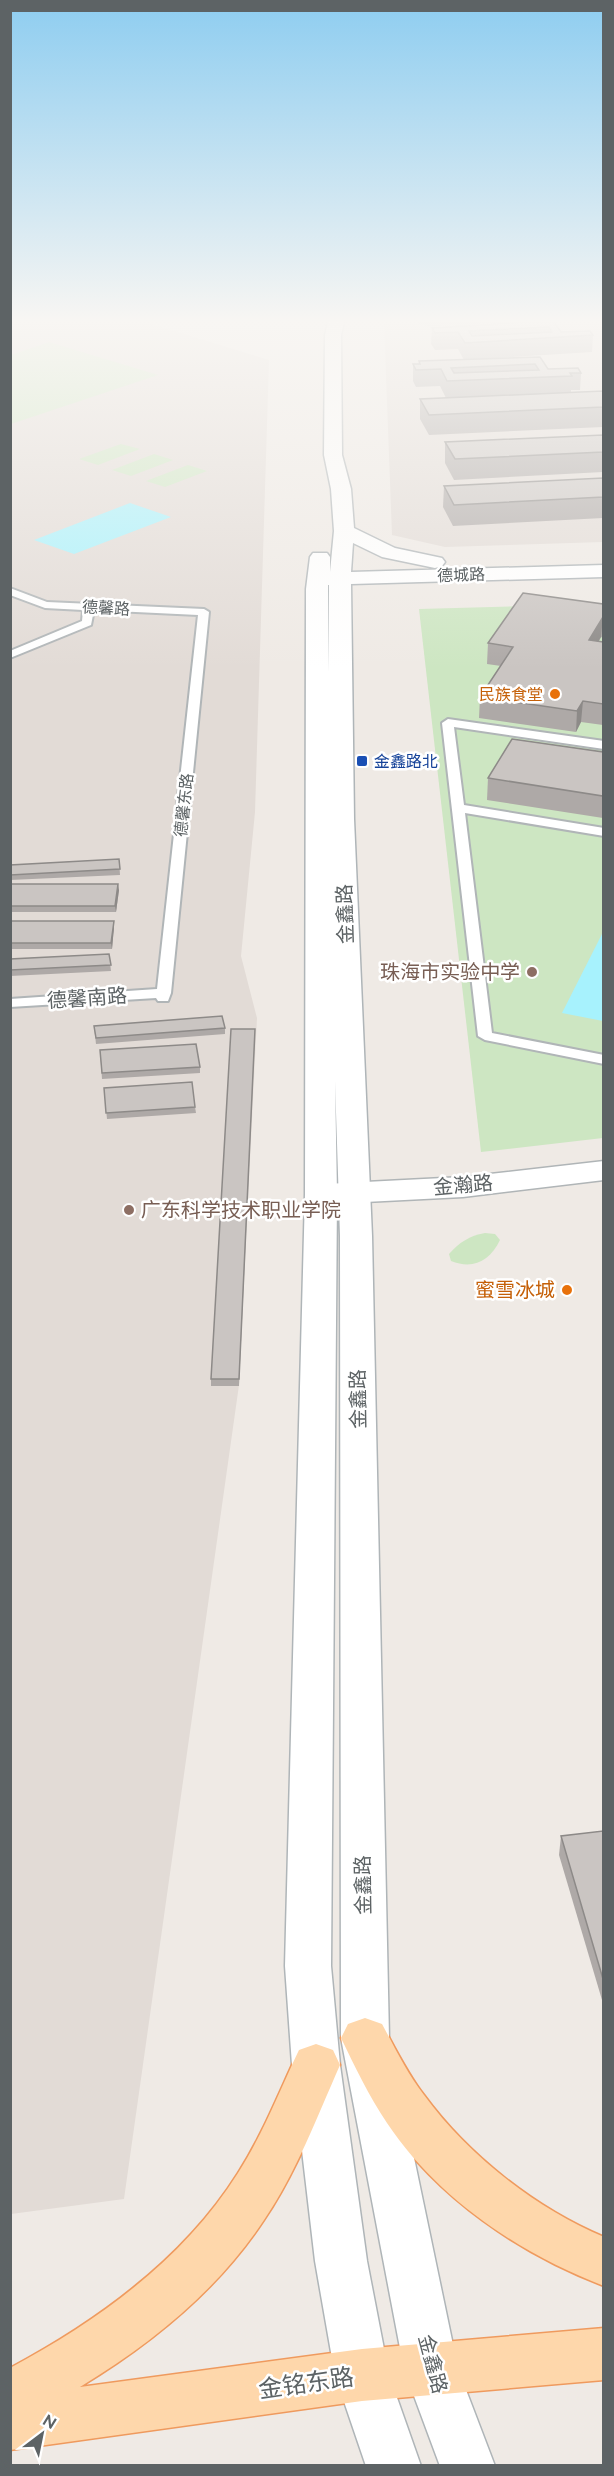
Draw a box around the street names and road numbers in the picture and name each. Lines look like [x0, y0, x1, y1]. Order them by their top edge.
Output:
street label: 德城路 [437, 565, 485, 585]
street label: 德馨路 [82, 597, 130, 619]
street label: 德馨东路 [171, 772, 197, 838]
street label: 金鑫路 [332, 884, 358, 944]
street label: 德馨南路 [46, 983, 128, 1013]
street label: 金瀚路 [432, 1170, 494, 1200]
street label: 金鑫路 [345, 1369, 371, 1429]
street label: 金鑫路 [350, 1855, 376, 1915]
street label: 金鑫路 [414, 2332, 452, 2396]
street label: 金铭东路 [256, 2362, 356, 2404]

